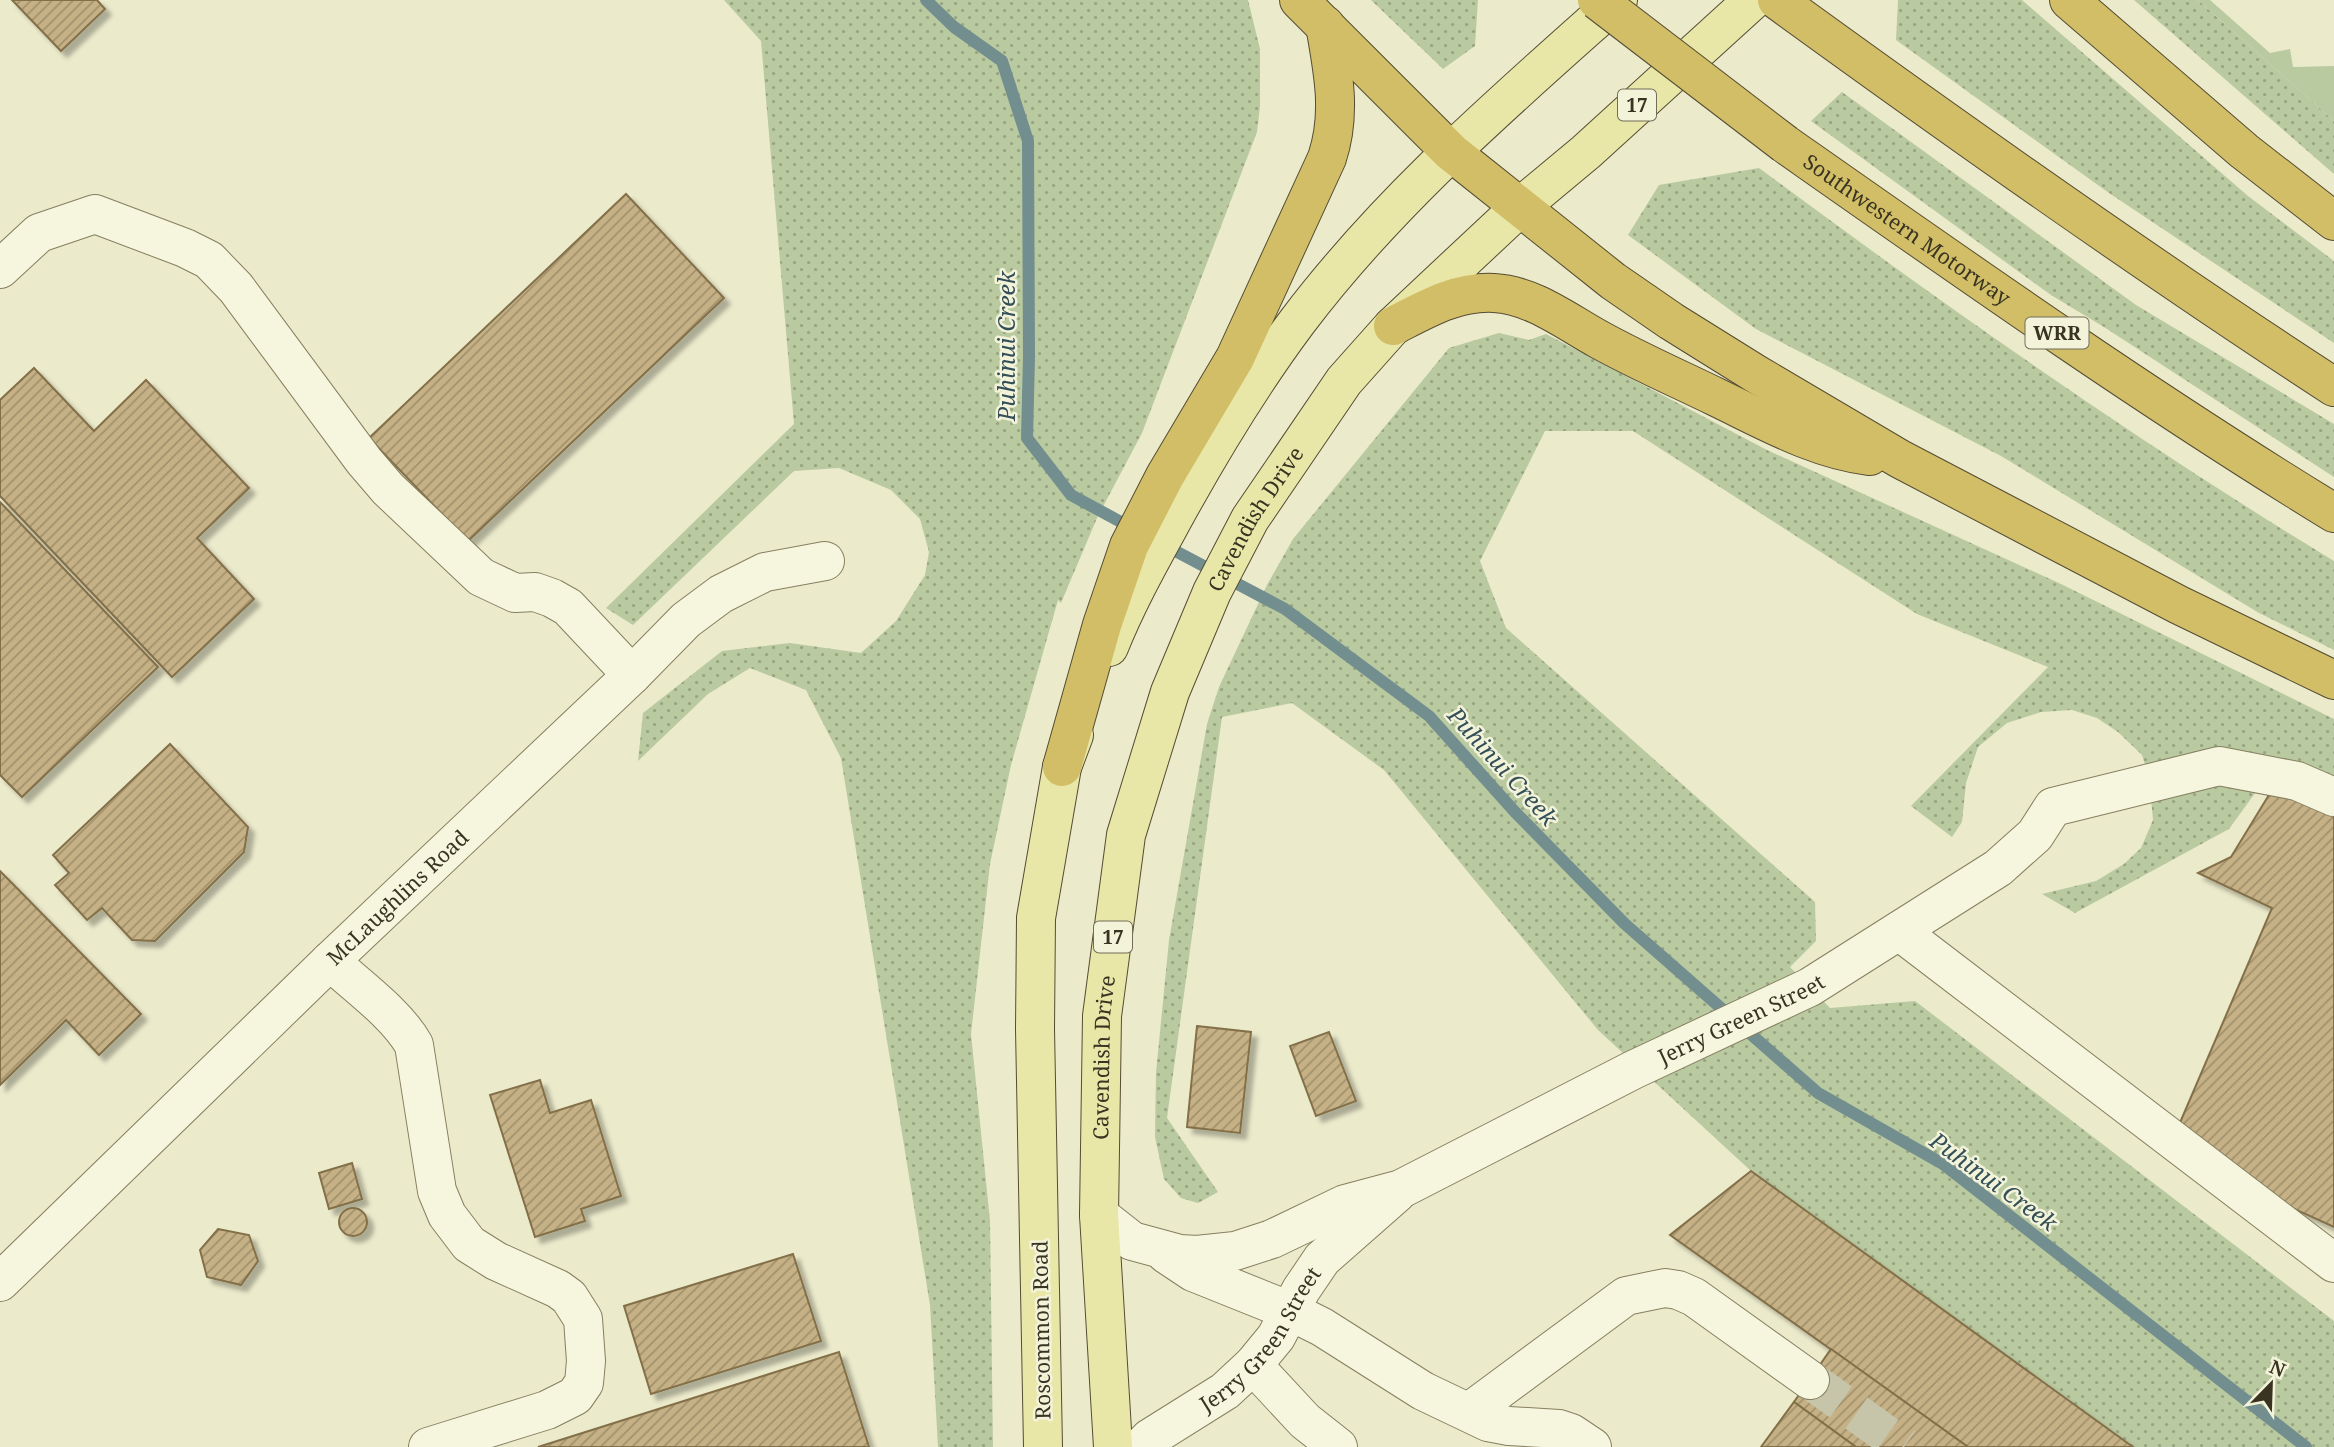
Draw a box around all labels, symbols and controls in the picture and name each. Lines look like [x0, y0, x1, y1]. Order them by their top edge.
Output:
road number: 17 [1618, 90, 1656, 120]
street label: Southwestern Motorway [1798, 147, 2016, 311]
water label: Puhinui Creek [990, 270, 1022, 422]
road number: WRR [2025, 318, 2088, 348]
street label: Cavendish Drive [1201, 441, 1309, 596]
water label: Puhinui Creek [1440, 699, 1566, 833]
street label: McLaughlins Road [320, 823, 474, 971]
road number: 17 [1094, 922, 1132, 953]
street label: Jerry Green Street [1652, 967, 1830, 1071]
street label: Cavendish Drive [1086, 973, 1121, 1140]
water label: Puhinui Creek [1923, 1123, 2065, 1239]
street label: Roscommon Road [1025, 1240, 1057, 1420]
street label: Jerry Green Street [1193, 1261, 1327, 1418]
north arrow [2236, 1349, 2306, 1419]
text: N [2266, 1353, 2290, 1383]

